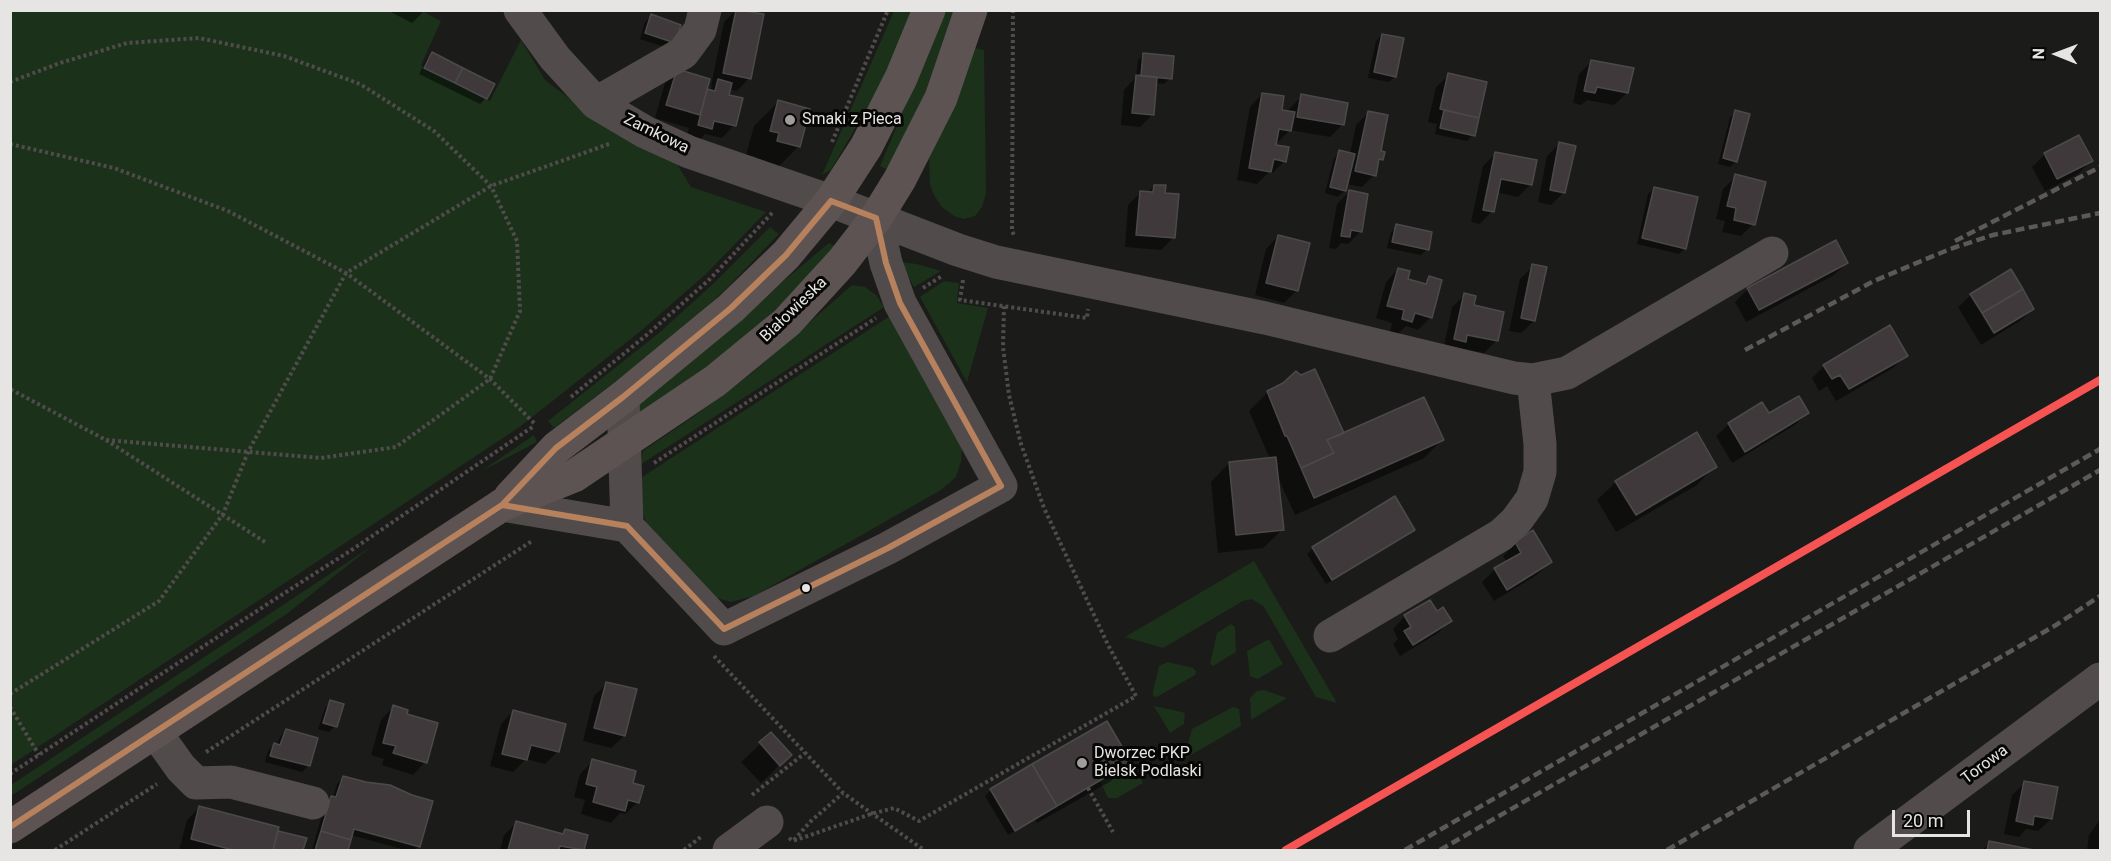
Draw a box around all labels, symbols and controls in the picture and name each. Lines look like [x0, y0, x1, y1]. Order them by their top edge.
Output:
north arrow [2027, 24, 2087, 84]
text: N [2029, 48, 2048, 59]
street label: Zamkowa [620, 110, 692, 158]
place label: Smaki z Pieca [802, 110, 902, 130]
marker: Smaki z Pieca [783, 113, 797, 127]
street label: Białowieska [757, 273, 831, 347]
unlabelled marker [800, 582, 812, 594]
street label: Torowa [1958, 741, 2012, 789]
place label: Dworzec PKP Bielsk Podlaski [1094, 744, 1202, 782]
marker: Dworzec PKP Bielsk Podlaski [1075, 756, 1089, 770]
scale bar [1895, 798, 1973, 836]
text: 20 m [1903, 810, 1943, 831]

